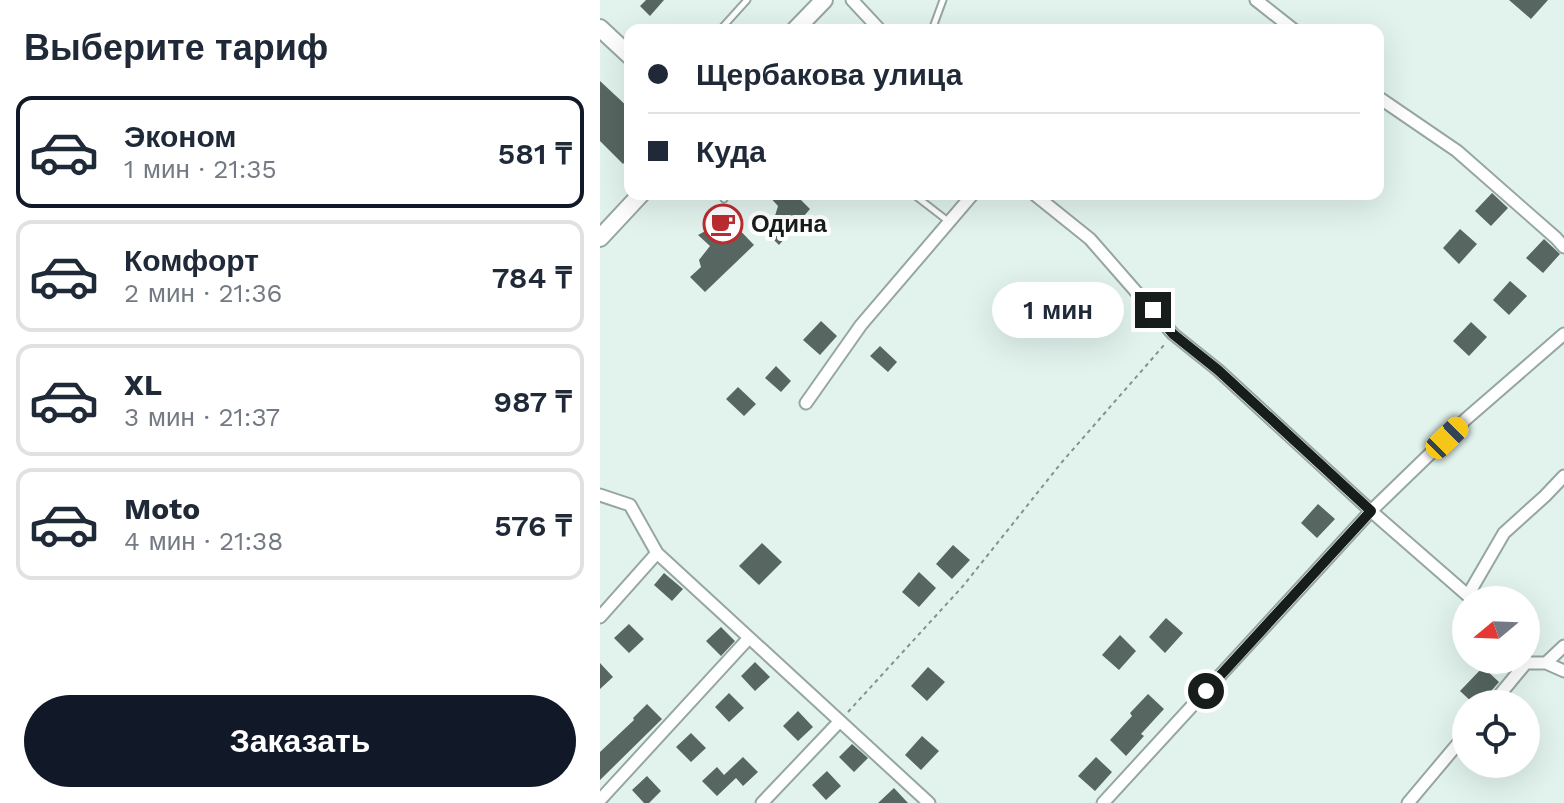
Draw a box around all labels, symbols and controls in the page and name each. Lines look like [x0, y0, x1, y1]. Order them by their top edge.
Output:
text: Выберите тариф [24, 27, 328, 69]
text: Щербакова улица [696, 57, 962, 92]
icon: car [28, 116, 100, 188]
text: Эконом [124, 119, 237, 154]
text: Куда [696, 134, 766, 169]
text: 581 ₸ [498, 136, 572, 171]
text: 1 мин · 21:35 [124, 154, 277, 184]
cafe icon: Одина [702, 203, 744, 245]
place label: Одина [751, 210, 828, 238]
icon: car [28, 240, 100, 312]
text: Комфорт [124, 243, 259, 278]
text: 784 ₸ [492, 260, 572, 295]
text: 2 мин · 21:36 [124, 278, 282, 308]
callout: 1 мин [993, 282, 1125, 338]
route end [1135, 292, 1171, 328]
text: 1 мин [1023, 295, 1093, 325]
icon: car [28, 364, 100, 436]
text: XL [124, 367, 162, 402]
text: 987 ₸ [493, 384, 572, 419]
text: 3 мин · 21:37 [124, 402, 280, 432]
car [1421, 413, 1473, 463]
icon: car [28, 488, 100, 560]
text: Moto [124, 491, 200, 526]
text: 576 ₸ [494, 508, 572, 543]
text: 4 мин · 21:38 [124, 526, 283, 556]
north arrow [1452, 586, 1540, 674]
map controls [1452, 586, 1540, 778]
route start [1188, 673, 1224, 709]
button: locate [1452, 690, 1540, 778]
button: Заказать [24, 695, 576, 787]

